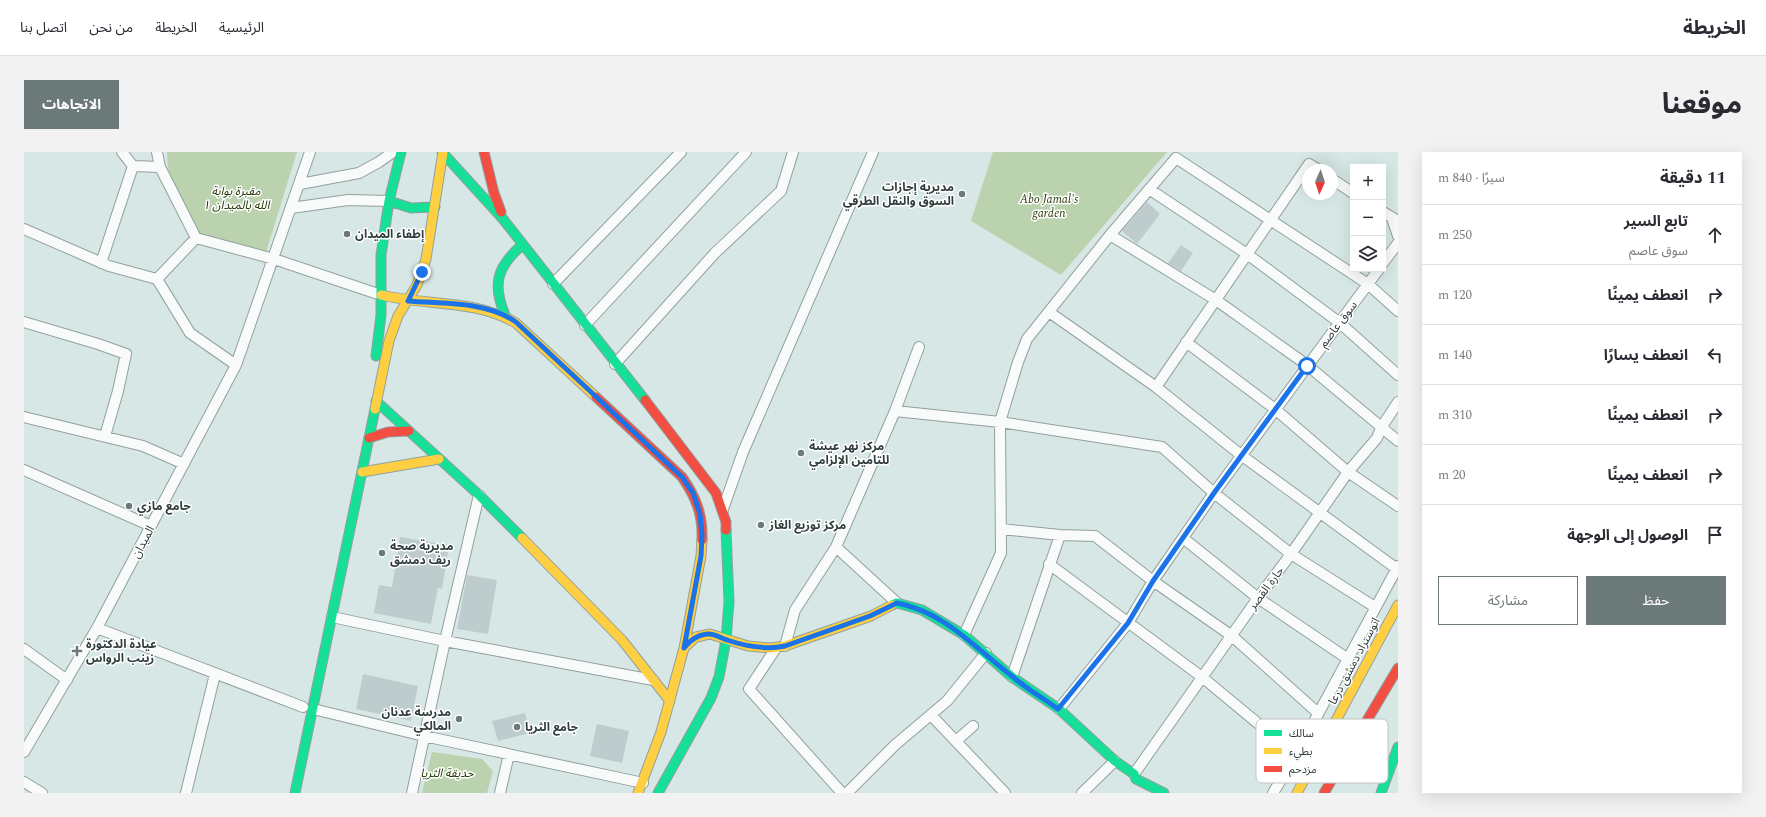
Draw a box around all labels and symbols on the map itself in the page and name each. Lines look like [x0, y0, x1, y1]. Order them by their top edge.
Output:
north arrow [1302, 164, 1338, 200]
place label: مديرية إجازات السوق والنقل الطرقي [843, 178, 954, 211]
park label: مقبرة بوابة الله بالميدان ١ [203, 182, 270, 215]
marker: مديرية إجازات السوق والنقل الطرقي [957, 189, 967, 199]
park label: Abo Jamal's garden [1019, 190, 1079, 223]
place label: إطفاء الميدان [355, 225, 424, 244]
marker: إطفاء الميدان [342, 229, 352, 239]
route end [413, 263, 431, 281]
street label: سوق عاصم [1314, 297, 1362, 352]
route start [1298, 357, 1316, 375]
place label: مركز نهر عيشة للتامين الإلزامي [809, 437, 889, 470]
marker: مركز نهر عيشة للتامين الإلزامي [796, 448, 806, 458]
place label: جامع مازي [137, 497, 191, 516]
marker: جامع مازي [124, 501, 134, 511]
place label: مركز توزيع الغاز [768, 516, 846, 535]
marker: مركز توزيع الغاز [756, 520, 766, 530]
street label: الميدان [127, 522, 160, 562]
place label: مديرية صحة ريف دمشق [390, 537, 453, 570]
marker: مديرية صحة ريف دمشق [377, 548, 387, 558]
street label: حارة القصر [1243, 562, 1289, 615]
street label: اتوستراد دمشق درعا [1323, 614, 1385, 708]
place label: عيادة الدكتورة زينب الرواس [86, 635, 157, 668]
marker: عيادة الدكتورة زينب الرواس [71, 645, 83, 657]
place label: مدرسة عدنان المالكي [381, 703, 451, 736]
marker: مدرسة عدنان المالكي [454, 714, 464, 724]
place label: جامع الثريا [525, 718, 579, 737]
legend [1256, 719, 1388, 783]
marker: جامع الثريا [512, 722, 522, 732]
text: سالك [1289, 725, 1314, 742]
text: بطيء [1289, 743, 1312, 761]
text: مزدحم [1289, 761, 1317, 778]
park label: حديقة الثريا [420, 764, 475, 783]

